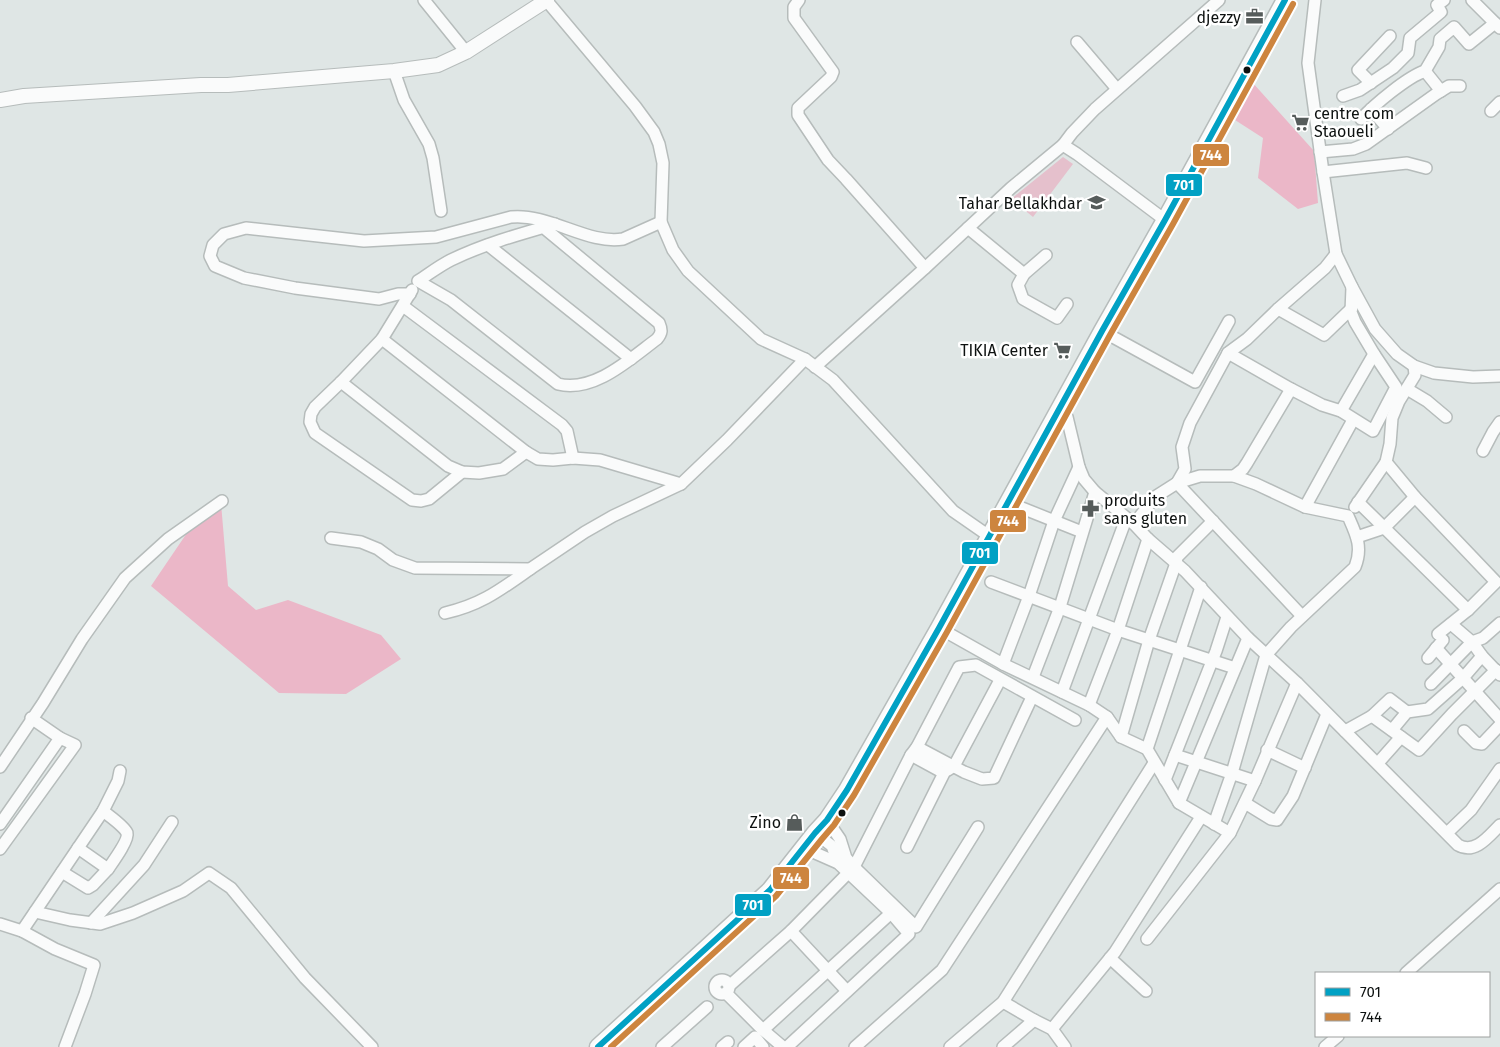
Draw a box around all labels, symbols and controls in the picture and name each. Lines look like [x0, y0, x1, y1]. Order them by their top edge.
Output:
office icon: djezzy [1245, 7, 1265, 27]
place label: djezzy [1196, 8, 1241, 27]
unlabelled marker [1242, 65, 1252, 75]
place label: centre com Staoueli [1314, 104, 1394, 141]
supermarket icon: centre com Staoueli [1290, 112, 1310, 132]
line badge: 744 [1192, 143, 1230, 167]
text: 744 [1200, 147, 1222, 164]
line badge: 701 [1165, 173, 1203, 197]
text: 701 [1174, 177, 1194, 194]
school or university icon: Tahar Bellakhdar [1086, 193, 1106, 213]
place label: Tahar Bellakhdar [959, 194, 1083, 213]
supermarket icon: TIKIA Center [1052, 340, 1072, 360]
place label: TIKIA Center [960, 341, 1049, 360]
place label: produits sans gluten [1104, 491, 1187, 528]
pharmacy icon: produits sans gluten [1080, 499, 1100, 519]
line badge: 744 [989, 509, 1027, 533]
text: 744 [997, 513, 1019, 530]
line badge: 701 [961, 541, 999, 565]
text: 701 [970, 545, 990, 562]
unlabelled marker [837, 808, 847, 818]
shop icon: Zino [785, 812, 805, 832]
place label: Zino [749, 813, 781, 832]
line badge: 744 [772, 866, 810, 890]
text: 744 [780, 870, 802, 887]
line badge: 701 [734, 893, 772, 917]
text: 701 [743, 897, 763, 914]
legend [1315, 972, 1490, 1037]
text: 701 [1360, 983, 1381, 1001]
text: 744 [1360, 1008, 1382, 1026]

